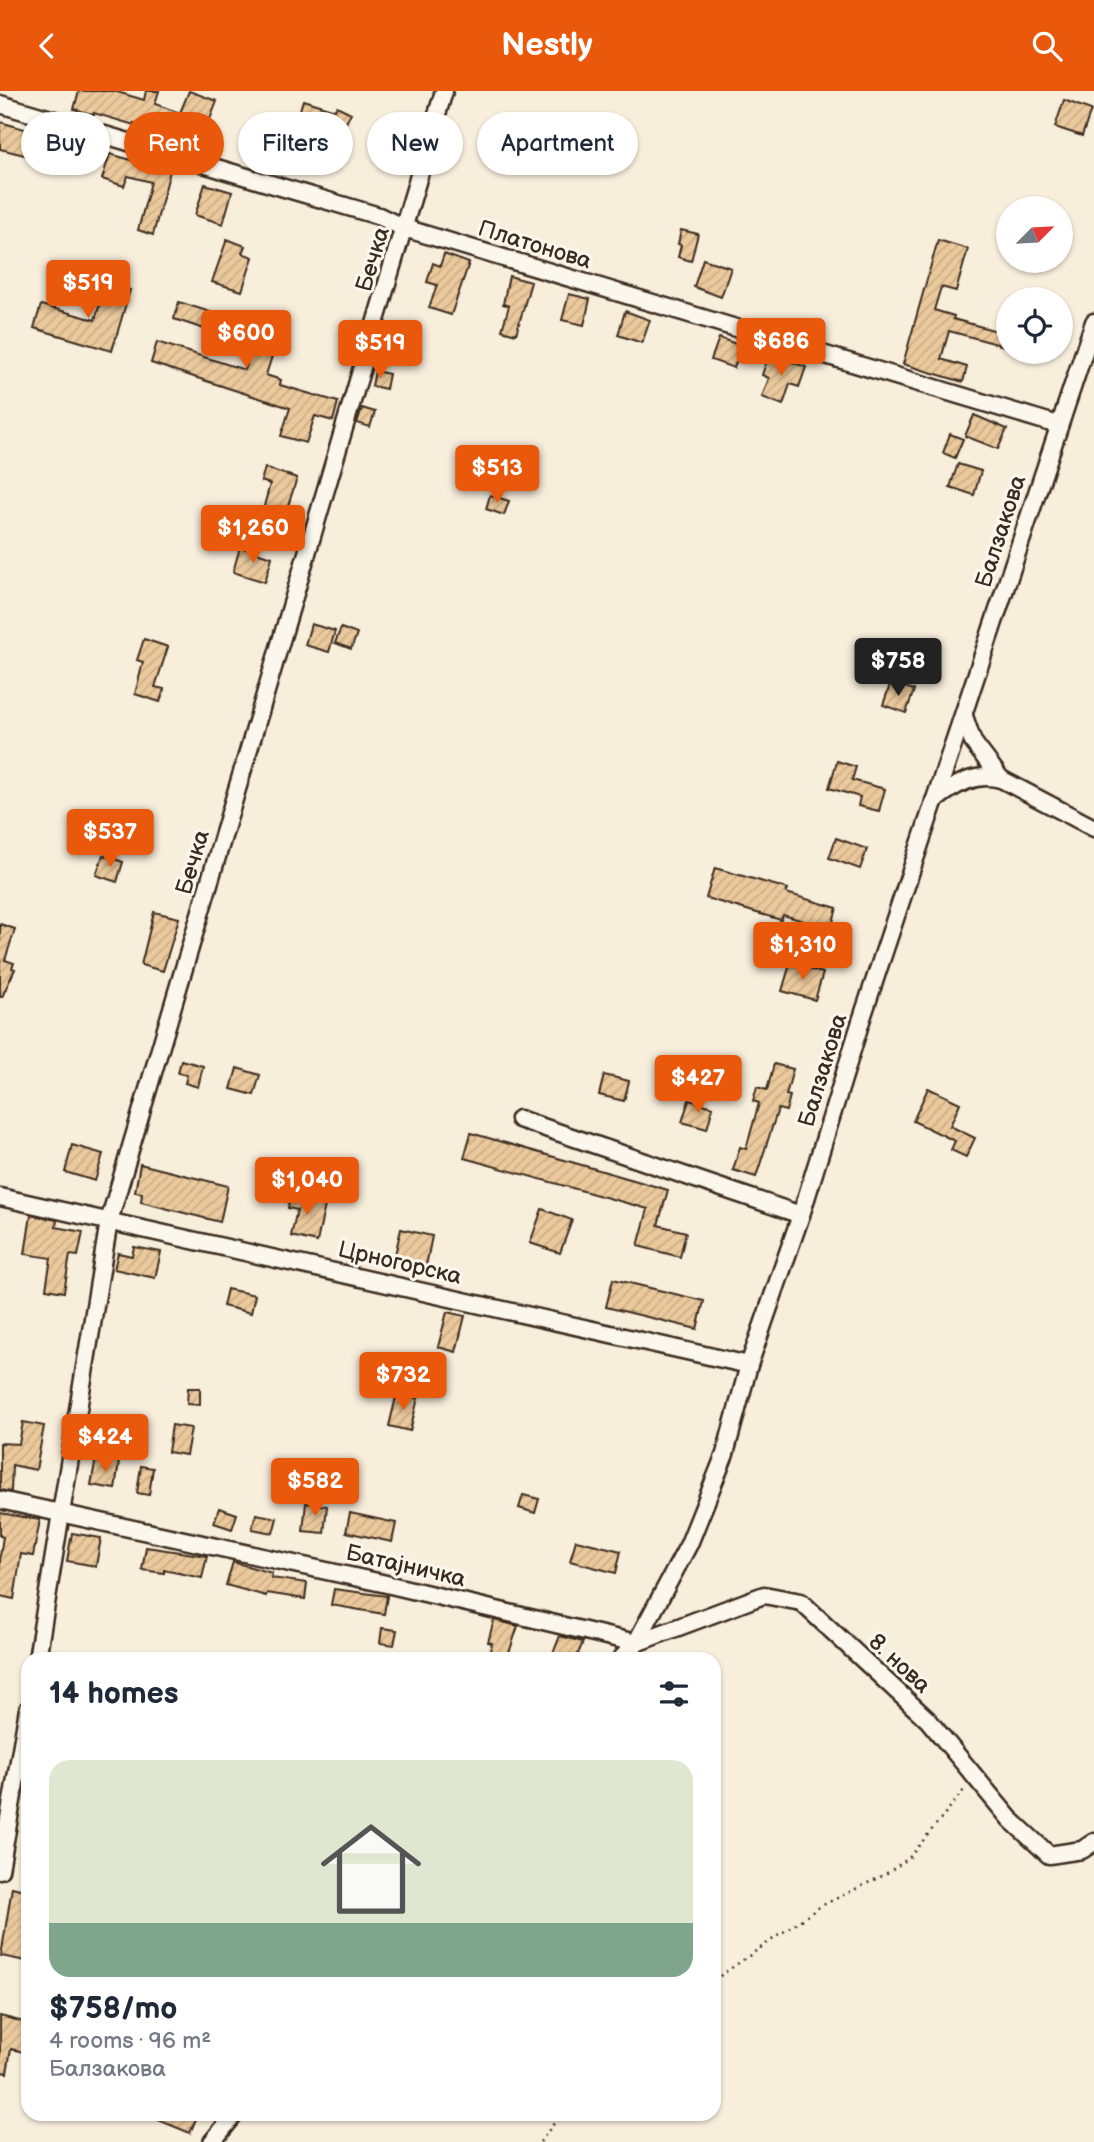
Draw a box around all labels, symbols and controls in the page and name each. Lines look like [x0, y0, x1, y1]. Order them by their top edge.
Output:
text: Nestly [501, 26, 593, 65]
icon: back [28, 27, 66, 65]
icon: search [1028, 27, 1066, 65]
chip: Buy [21, 112, 110, 175]
chip: Rent [124, 112, 224, 175]
chip: Filters [238, 112, 353, 175]
chip: New [367, 112, 463, 175]
chip: Apartment [477, 112, 638, 175]
north arrow [996, 196, 1073, 273]
map controls [996, 196, 1073, 364]
street label: Платонова [475, 214, 595, 276]
street label: Бечка [350, 223, 396, 295]
pin: $519 [47, 261, 129, 320]
text: $519 [62, 269, 114, 297]
button: locate [996, 287, 1073, 364]
pin: $600 [205, 310, 287, 370]
text: $600 [217, 319, 275, 347]
pin: $686 [740, 319, 822, 378]
pin: $519 [339, 321, 421, 380]
text: $686 [753, 327, 809, 355]
text: $519 [354, 329, 406, 357]
pin: $513 [456, 445, 538, 505]
text: $513 [471, 454, 523, 482]
street label: Балзакова [970, 471, 1032, 591]
pin: $1,260 [196, 505, 310, 565]
text: $1,260 [217, 514, 289, 542]
pin: $758 [857, 639, 939, 698]
text: $758 [871, 647, 925, 675]
pin: $537 [69, 809, 151, 869]
text: $537 [83, 818, 137, 846]
street label: Бечка [170, 826, 216, 898]
pin: $1,310 [746, 923, 860, 982]
text: $1,310 [769, 931, 837, 959]
street label: Балзакова [793, 1010, 854, 1130]
pin: $427 [657, 1055, 739, 1115]
text: $427 [671, 1064, 725, 1092]
pin: $1,040 [250, 1157, 364, 1217]
text: $1,040 [271, 1166, 343, 1194]
street label: Црногорска [335, 1235, 465, 1291]
pin: $732 [362, 1353, 444, 1412]
text: $732 [375, 1361, 431, 1389]
pin: $424 [64, 1415, 146, 1474]
text: $424 [77, 1423, 133, 1451]
pin: $582 [274, 1459, 356, 1518]
text: $582 [287, 1467, 343, 1495]
street label: Батајничка [343, 1539, 469, 1593]
street label: 8. нова [862, 1628, 936, 1700]
icon: filters [655, 1675, 693, 1713]
text: 14 homes [49, 1676, 178, 1712]
icon: home [308, 1806, 434, 1932]
text: $758/mo [49, 1991, 177, 2027]
text: 4 rooms · 96 m² [49, 2027, 211, 2055]
text: Балзакова [49, 2055, 166, 2083]

